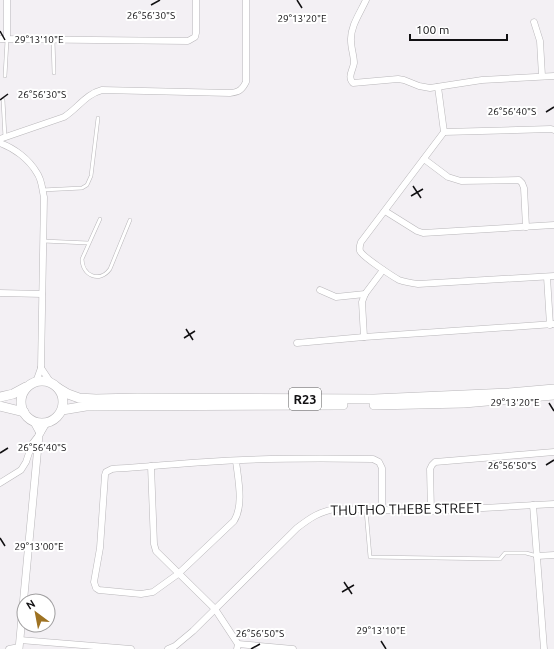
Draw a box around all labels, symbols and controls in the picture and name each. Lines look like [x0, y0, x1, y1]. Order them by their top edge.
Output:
text: 26°56'30"S [127, 10, 175, 21]
text: 29°13'20"E [277, 13, 327, 24]
scale bar [410, 16, 507, 42]
text: 100 m [416, 23, 449, 36]
text: 29°13'10"E [14, 34, 64, 45]
text: 26°56'30"S [18, 89, 66, 100]
text: 26°56'40"S [488, 106, 536, 117]
road number: R23 [289, 388, 321, 410]
text: 29°13'20"E [490, 397, 540, 408]
text: 26°56'40"S [18, 442, 66, 453]
text: 26°56'50"S [488, 460, 536, 471]
street label: THUTHO THEBE STREET [330, 500, 482, 518]
text: 29°13'00"E [14, 541, 64, 552]
north arrow [16, 593, 56, 633]
text: N [24, 597, 37, 612]
text: 29°13'10"E [356, 625, 406, 636]
text: 26°56'50"S [236, 628, 284, 639]

